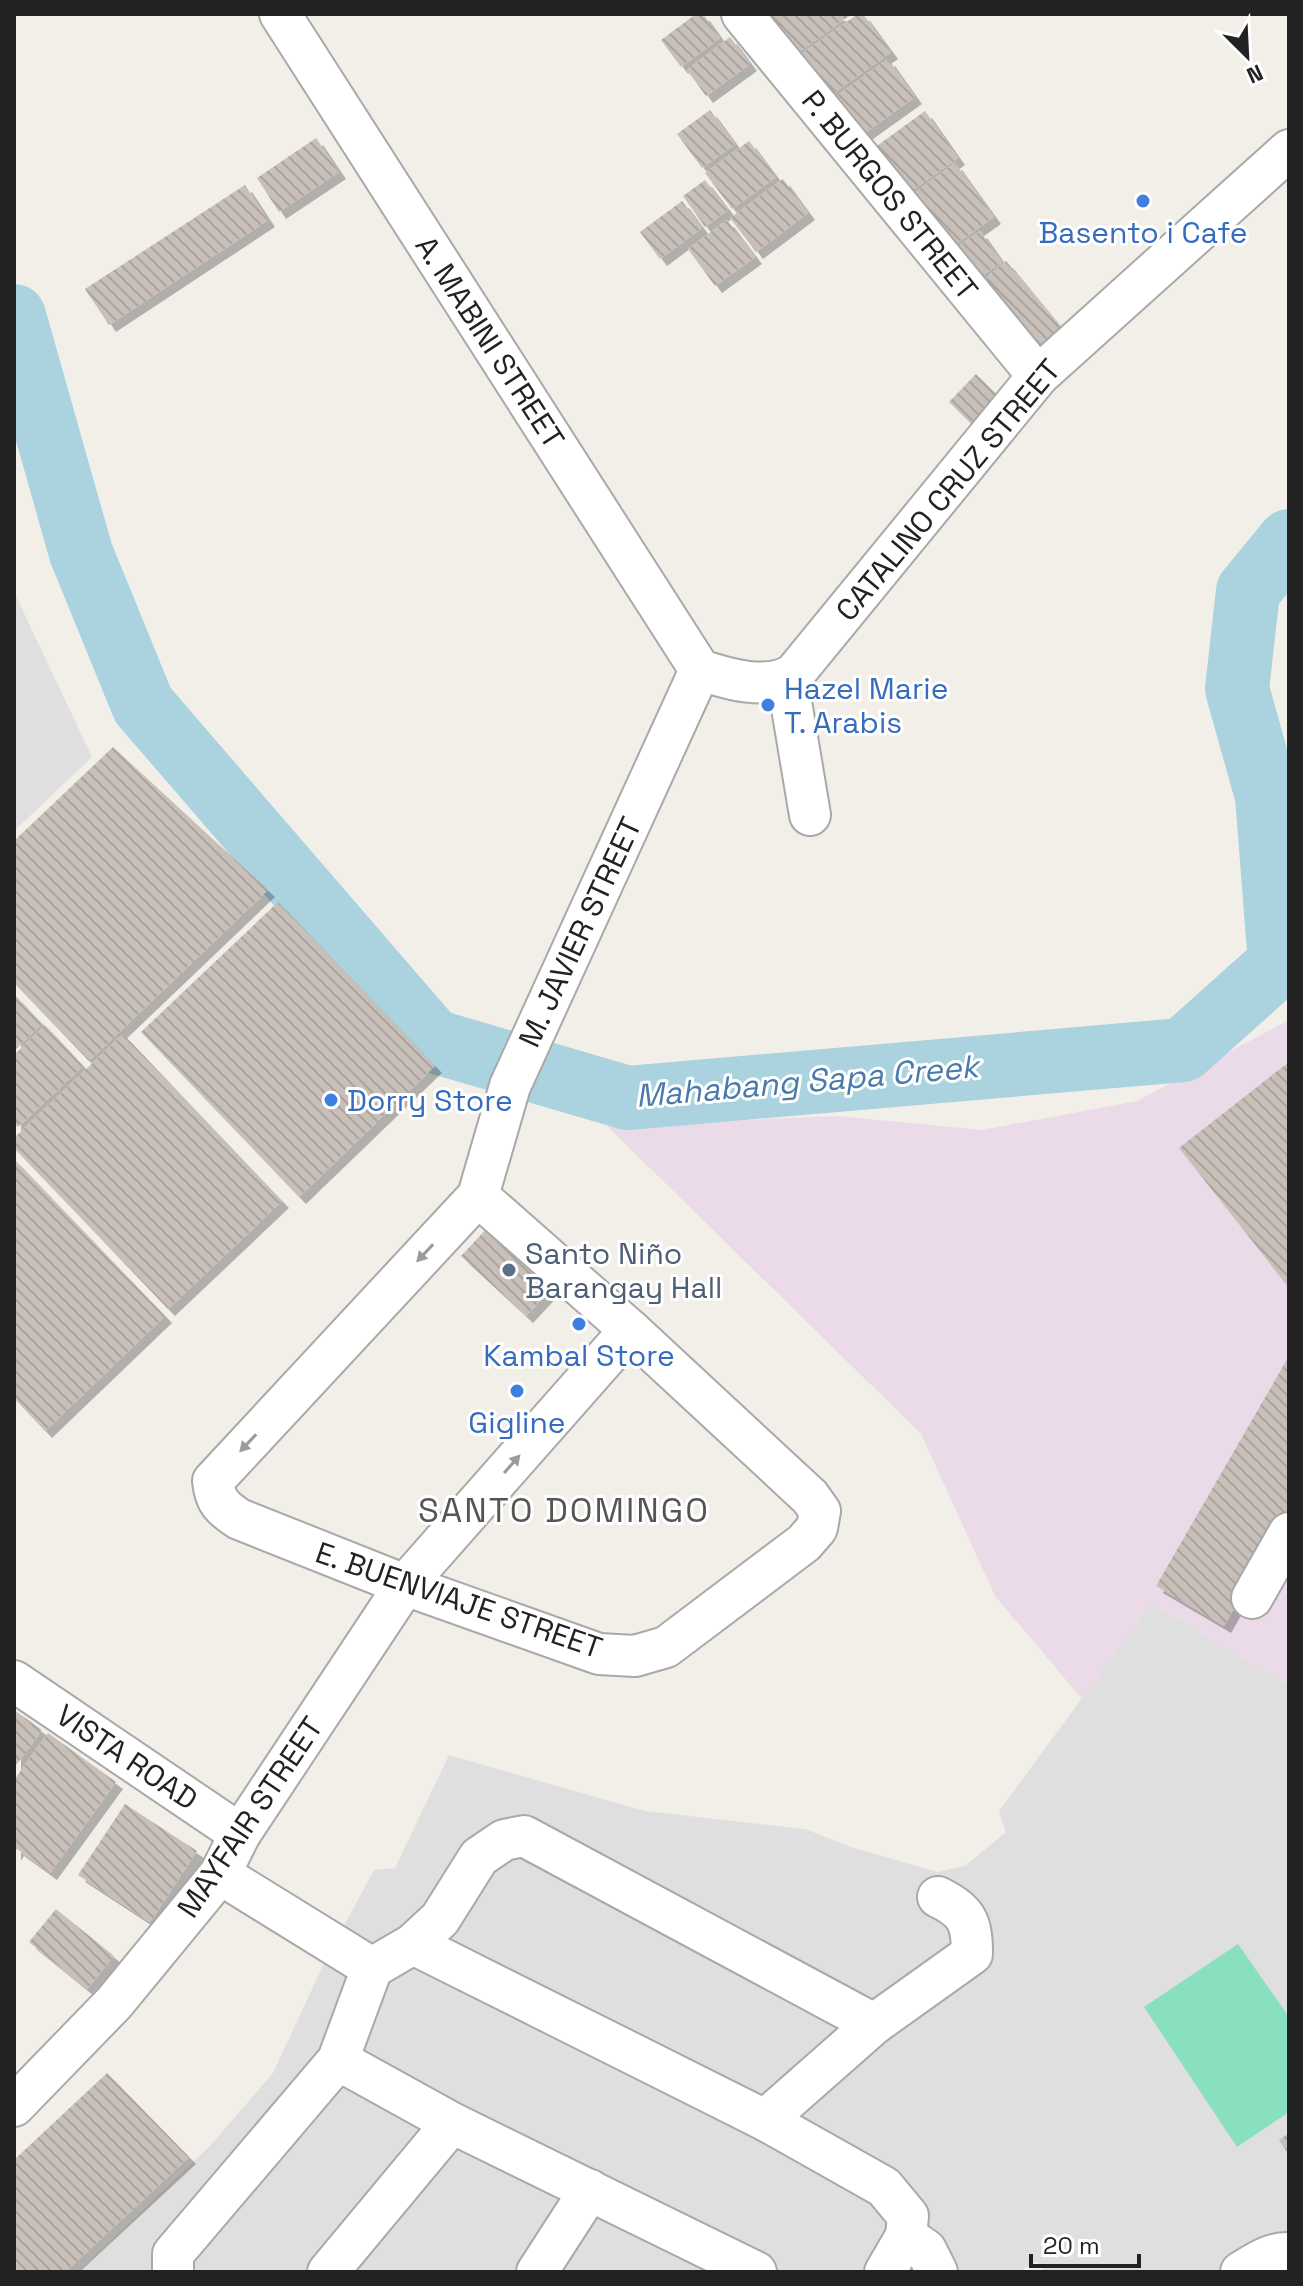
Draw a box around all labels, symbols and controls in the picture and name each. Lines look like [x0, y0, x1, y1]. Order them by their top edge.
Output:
north arrow [1207, 16, 1287, 96]
text: N [1243, 58, 1268, 90]
street label: P. BURGOS STREET [793, 82, 987, 308]
marker: Basento i Cafe [1134, 192, 1152, 210]
place label: Basento i Cafe [1039, 213, 1247, 252]
street label: A. MABINI STREET [407, 228, 573, 456]
street label: CATALINO CRUZ STREET [827, 351, 1069, 629]
place label: Hazel Marie T. Arabis [784, 669, 948, 742]
marker: Hazel Marie T. Arabis [759, 696, 777, 714]
street label: M. JAVIER STREET [510, 811, 650, 1053]
water label: Mahabang Sapa Creek [634, 1046, 984, 1116]
place label: Dorry Store [347, 1081, 513, 1120]
marker: Dorry Store [322, 1091, 340, 1109]
place label: Santo Niño Barangay Hall [525, 1234, 722, 1307]
one-way arrow [417, 1243, 435, 1262]
marker: Santo Niño Barangay Hall [500, 1261, 518, 1279]
marker: Kambal Store [570, 1315, 588, 1333]
place label: Kambal Store [483, 1336, 675, 1375]
marker: Gigline [508, 1382, 526, 1400]
place label: Gigline [468, 1403, 566, 1442]
one-way arrow [239, 1433, 257, 1452]
one-way arrow [503, 1454, 520, 1474]
district label: SANTO DOMINGO [418, 1489, 710, 1532]
street label: E. BUENVIAJE STREET [311, 1533, 607, 1667]
street label: VISTA ROAD [49, 1695, 205, 1819]
street label: MAYFAIR STREET [168, 1709, 332, 1925]
scale bar [1031, 2218, 1139, 2268]
text: 20 m [1043, 2230, 1100, 2261]

